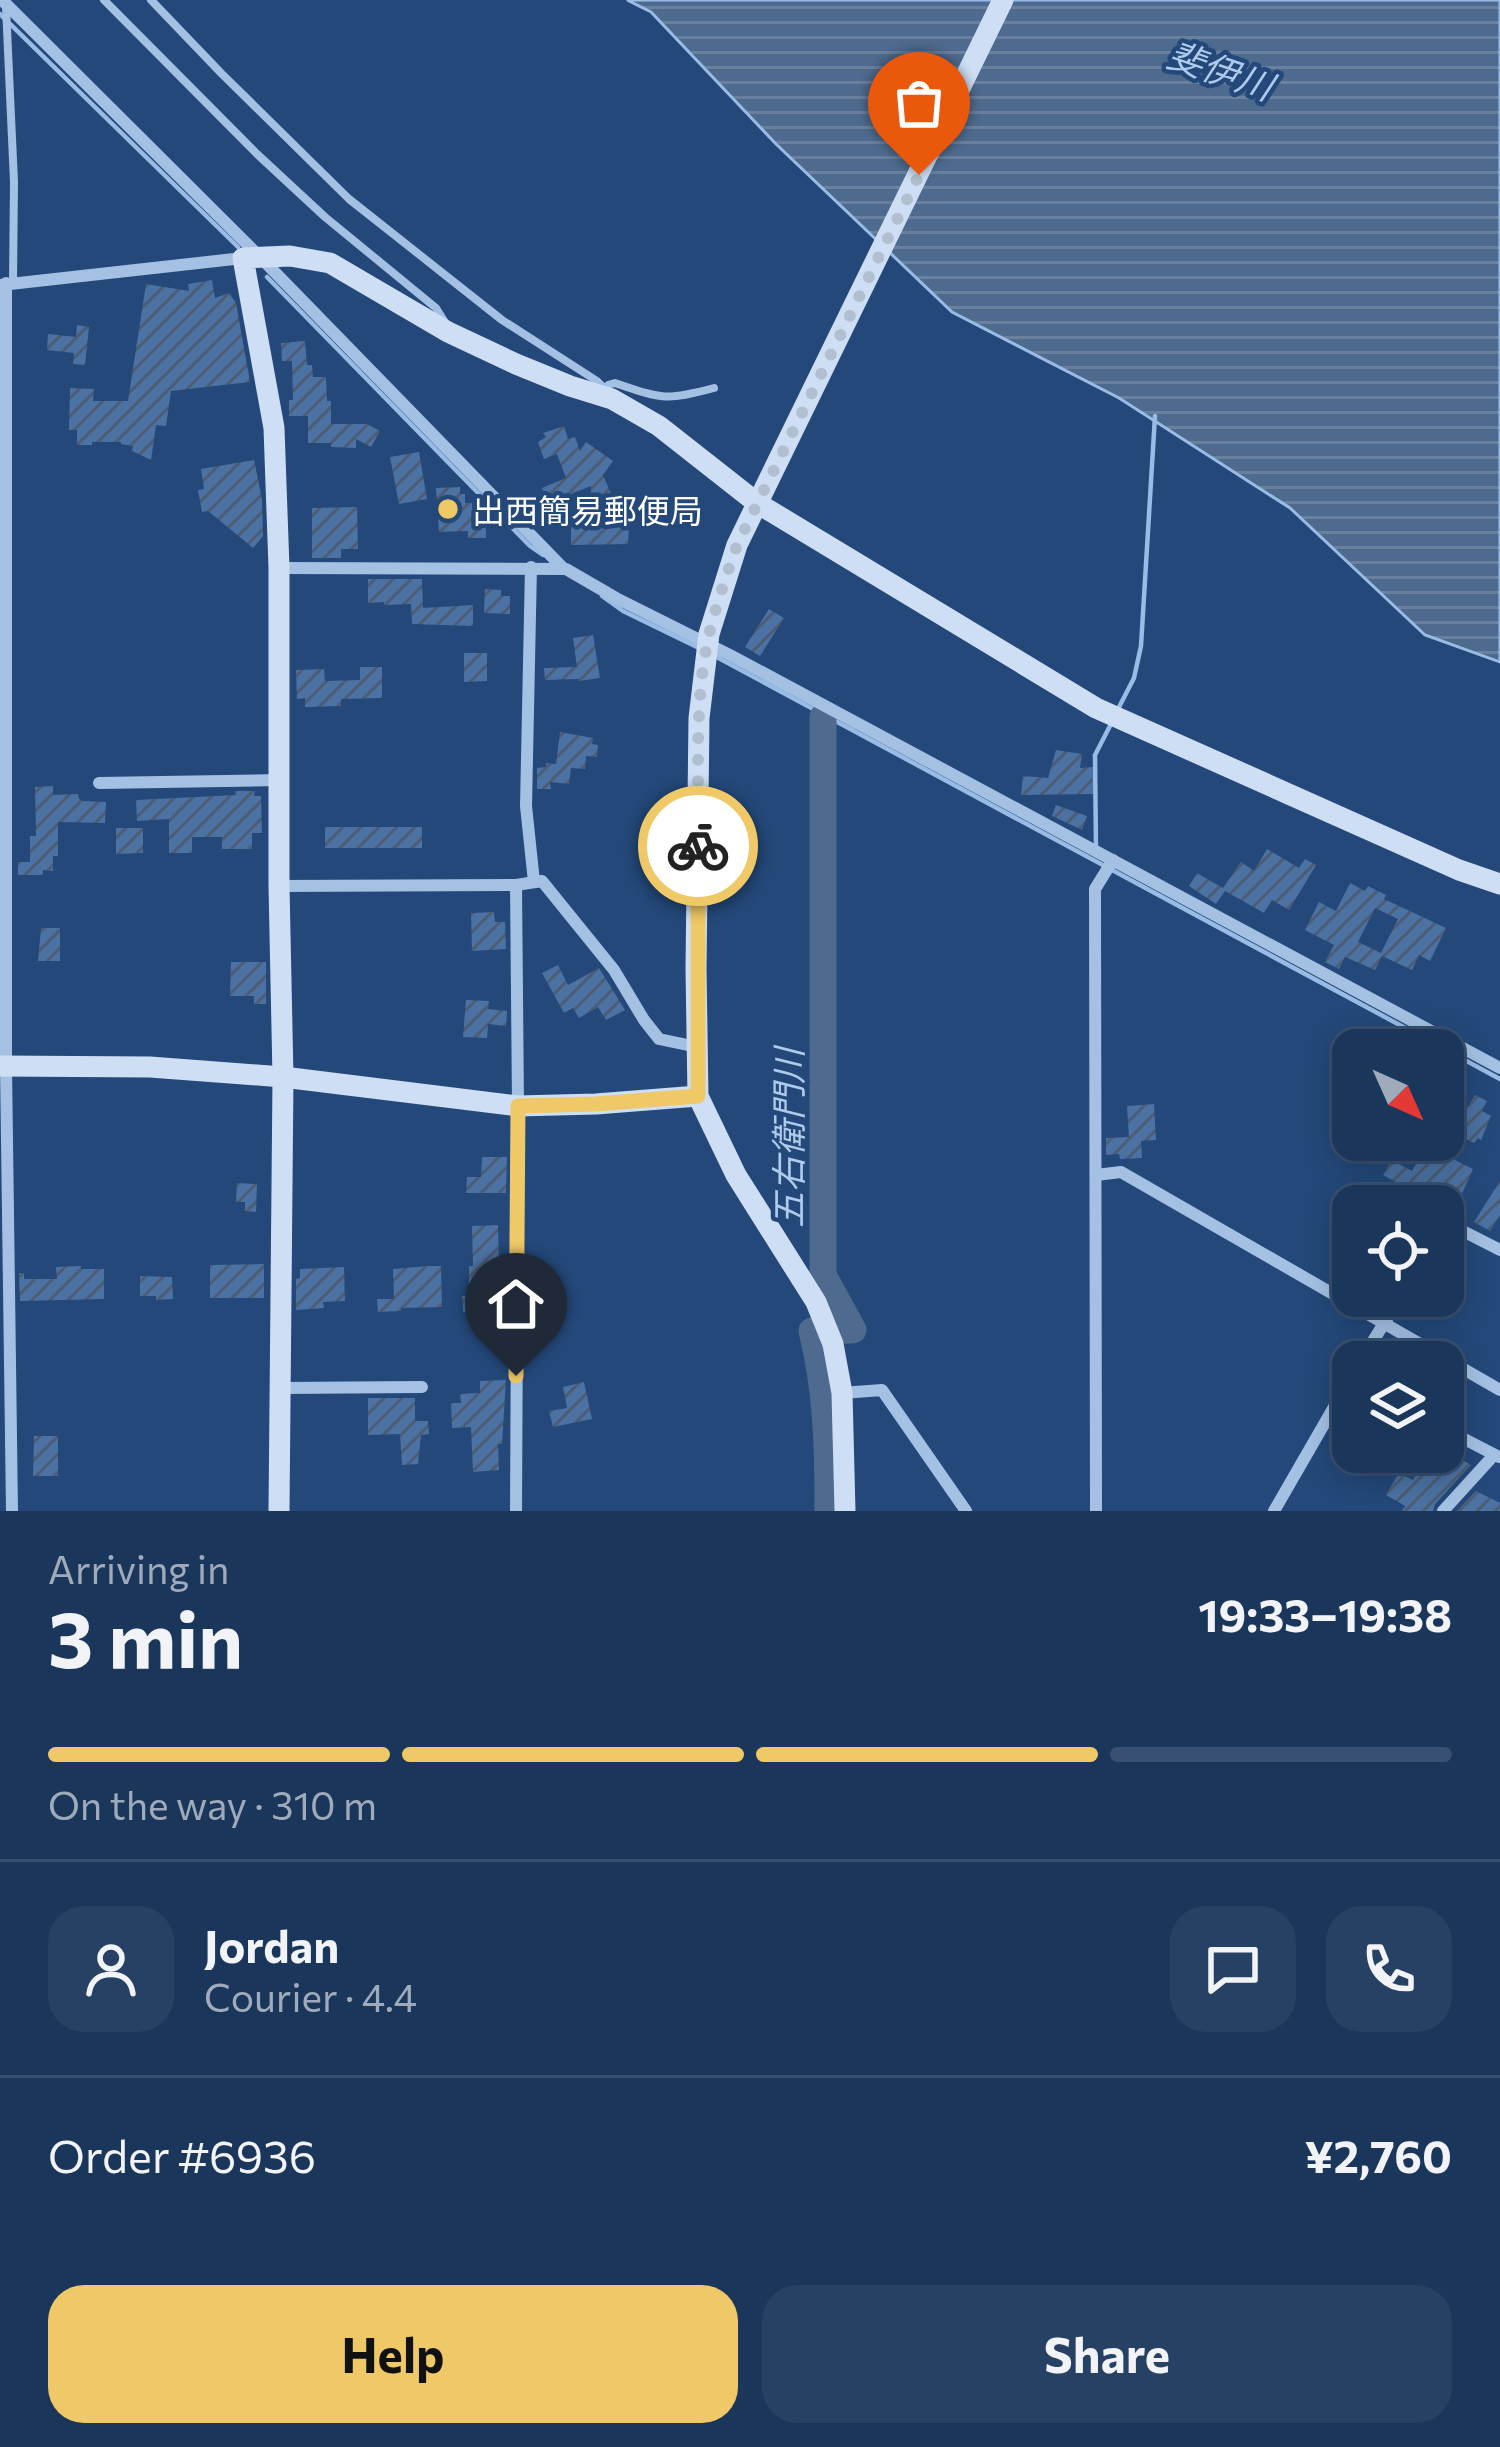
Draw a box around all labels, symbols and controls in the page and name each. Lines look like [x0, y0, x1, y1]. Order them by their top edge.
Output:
water label: 斐伊川 [1163, 31, 1283, 109]
pin [868, 52, 970, 175]
icon: bag [886, 70, 952, 136]
place label: 出西簡易郵便局 [472, 489, 703, 530]
marker: 出西簡易郵便局 [435, 496, 461, 522]
courier [638, 786, 758, 906]
icon: bike [665, 813, 731, 879]
north arrow [1332, 1029, 1464, 1161]
map controls [1332, 1029, 1464, 1473]
water label: 五右衛門川 [765, 1044, 809, 1228]
button: locate [1332, 1185, 1464, 1317]
pin [465, 1253, 567, 1376]
icon: home [483, 1271, 549, 1337]
button: layers [1332, 1341, 1464, 1473]
text: Arriving in [48, 1544, 229, 1592]
text: 19:33–19:38 [1198, 1586, 1452, 1641]
text: 3 min [48, 1589, 243, 1684]
text: On the way · 310 m [48, 1780, 377, 1828]
button: person [48, 1906, 174, 2032]
button: chat [1170, 1906, 1296, 2032]
button: phone [1326, 1906, 1452, 2032]
text: Jordan [204, 1917, 339, 1972]
text: Courier · 4.4 [204, 1972, 417, 2020]
text: Order #6936 [48, 2127, 316, 2182]
text: ¥2,760 [1305, 2127, 1452, 2182]
button: Help [48, 2285, 738, 2423]
button: Share [762, 2285, 1452, 2423]

